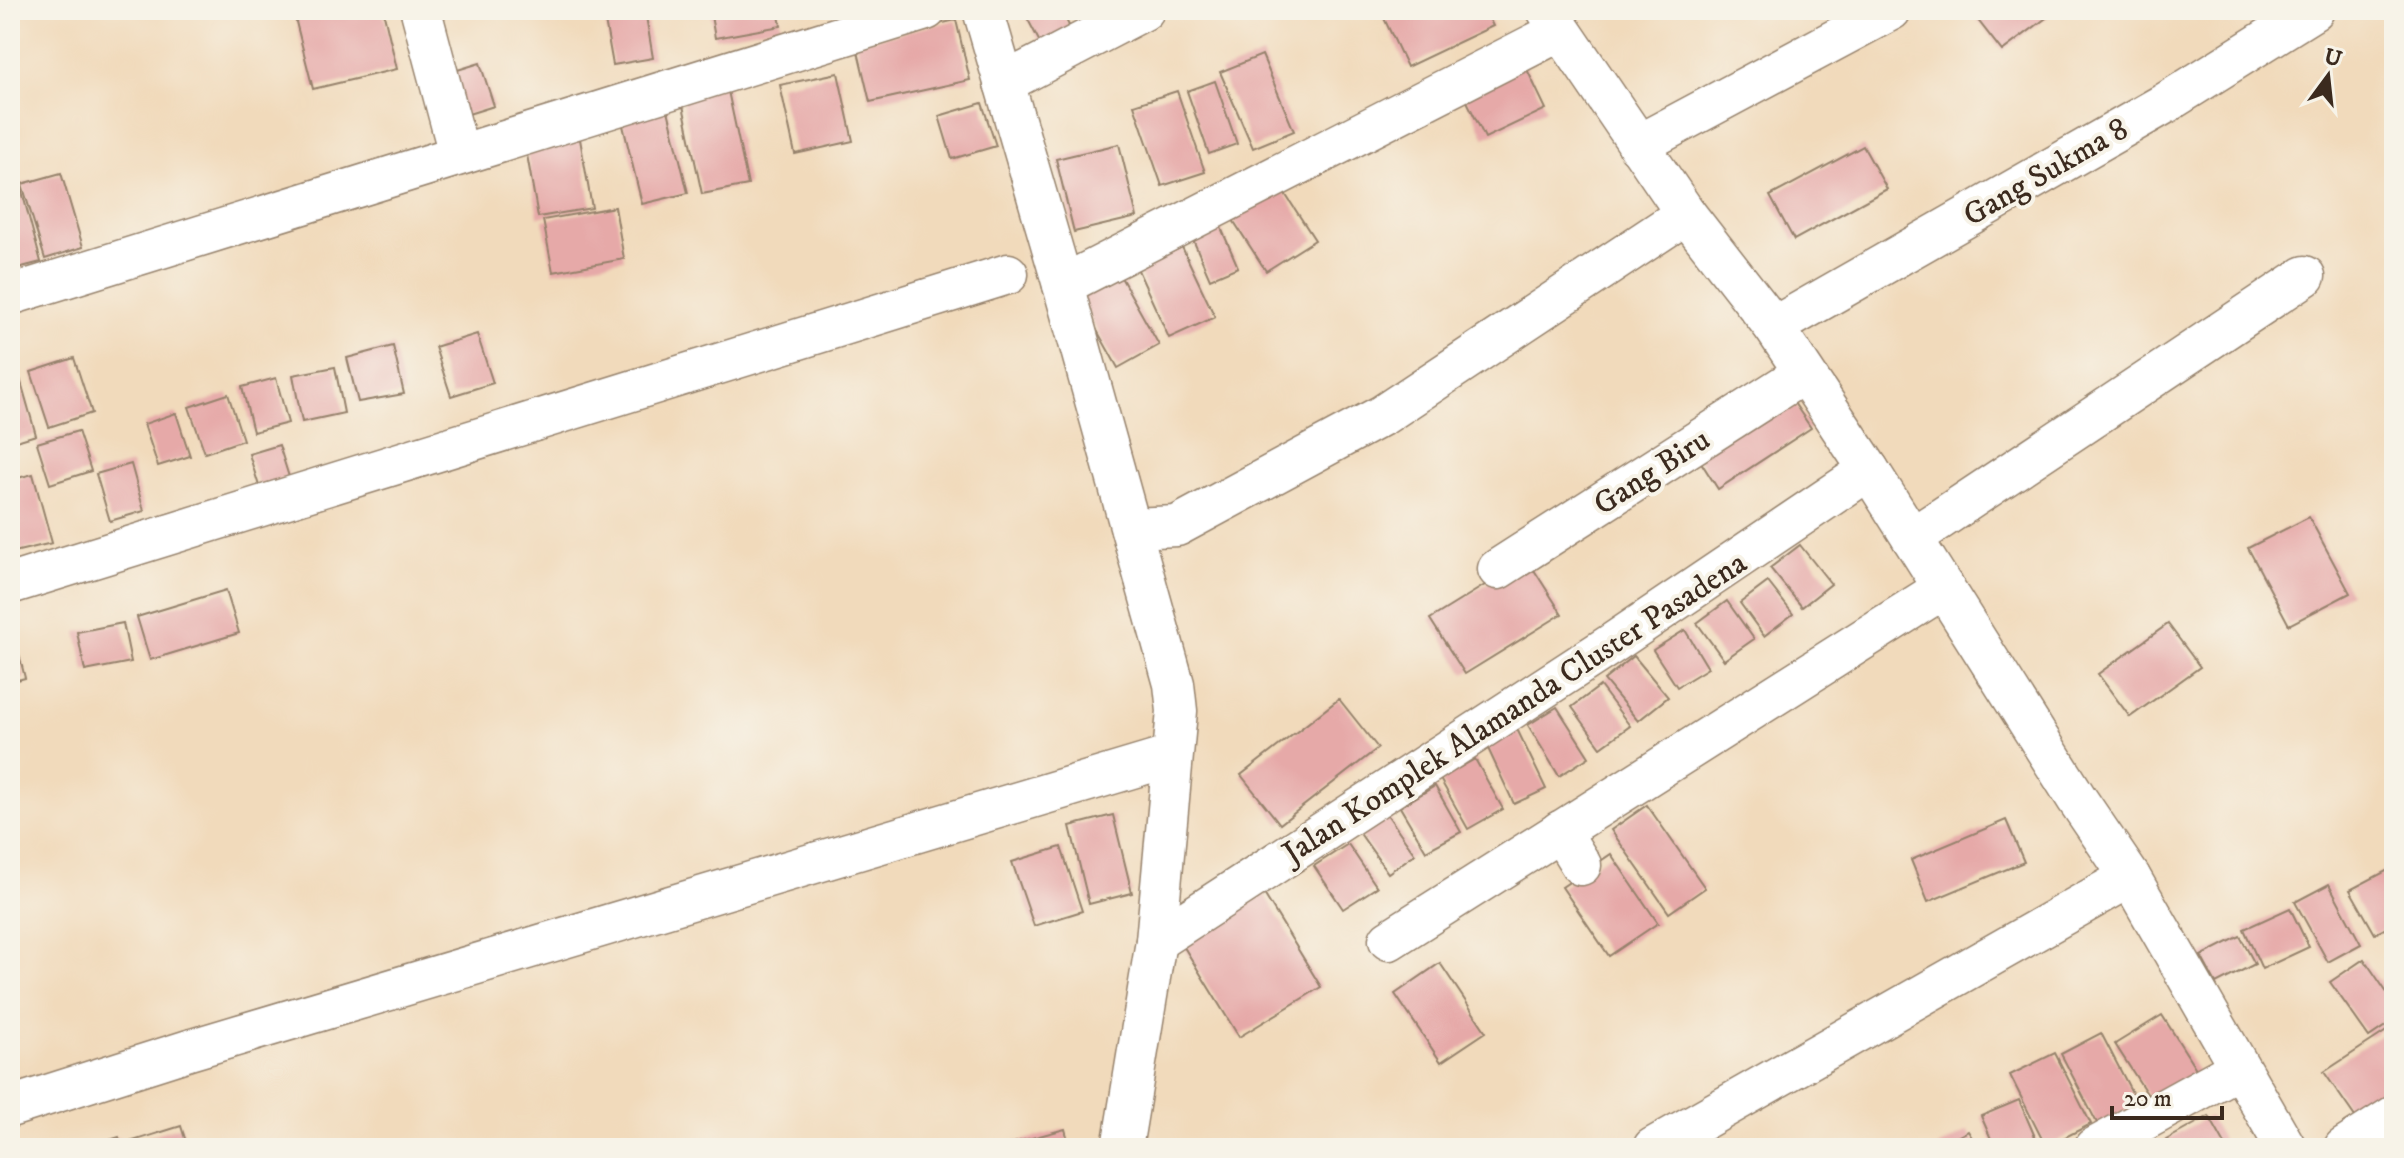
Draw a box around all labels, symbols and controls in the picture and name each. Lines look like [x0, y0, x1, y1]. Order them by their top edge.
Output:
north arrow [2288, 36, 2368, 116]
text: U [2321, 43, 2345, 73]
street label: Gang Sukma 8 [1956, 109, 2136, 236]
street label: Gang Biru [1586, 420, 1718, 525]
street label: Jalan Komplek Alamanda Cluster Pasadena [1273, 543, 1755, 876]
scale bar [2112, 1070, 2222, 1120]
text: 20 m [2124, 1084, 2172, 1114]

